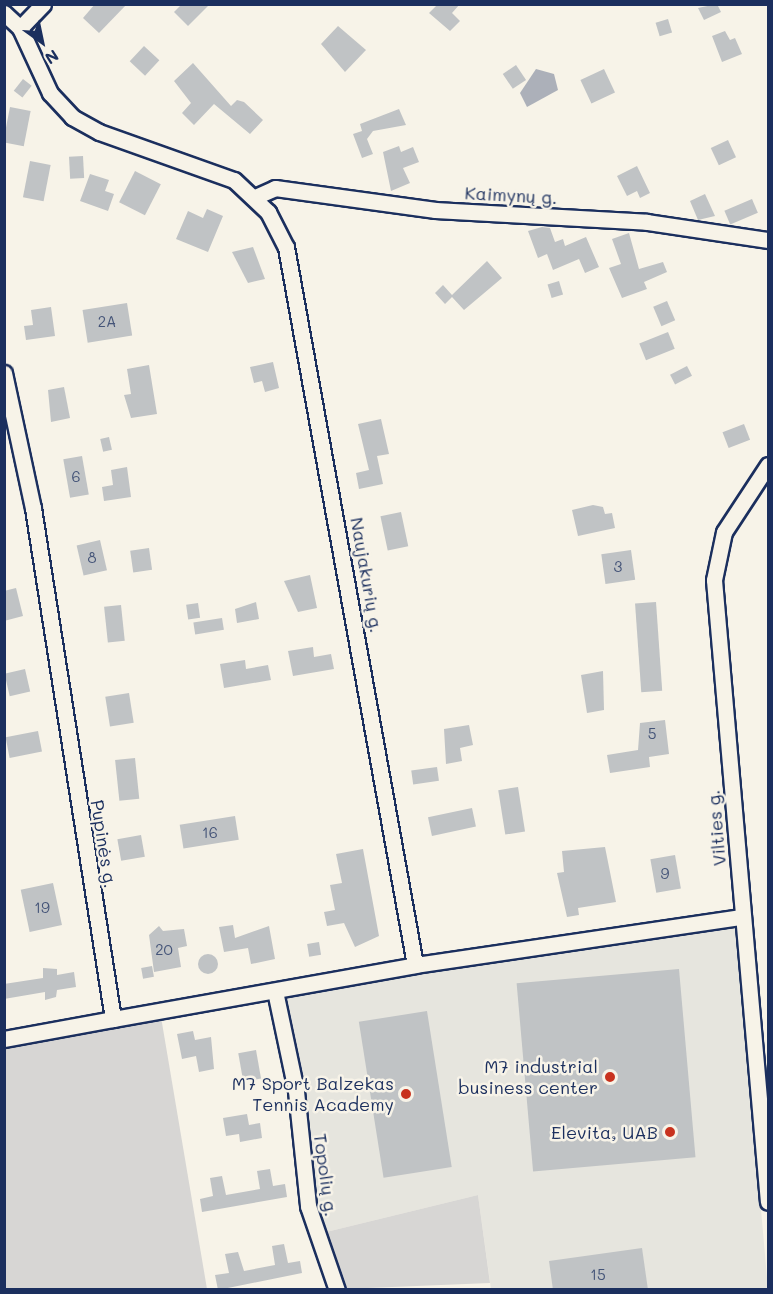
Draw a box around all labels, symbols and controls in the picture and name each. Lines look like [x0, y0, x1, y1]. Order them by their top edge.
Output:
north arrow [12, 12, 72, 72]
text: N [41, 45, 63, 70]
street label: Kaimynų g. [464, 182, 558, 208]
house number: 2A [98, 313, 116, 331]
house number: 6 [71, 468, 81, 486]
street label: Naujakurių g. [346, 516, 388, 634]
house number: 8 [87, 549, 97, 567]
house number: 3 [614, 558, 622, 576]
house number: 5 [648, 725, 656, 743]
street label: Vilties g. [702, 789, 730, 867]
street label: Pupinės g. [86, 798, 122, 890]
house number: 16 [202, 824, 218, 842]
house number: 9 [661, 865, 669, 883]
house number: 19 [34, 899, 50, 917]
house number: 20 [155, 941, 173, 959]
place label: M7 industrial business center [458, 1056, 598, 1098]
marker: M7 industrial business center [603, 1070, 617, 1084]
place label: M7 Sport Balzekas Tennis Academy [232, 1073, 394, 1116]
marker: M7 Sport Balzekas Tennis Academy [399, 1087, 413, 1101]
place label: Elevita, UAB [551, 1121, 658, 1143]
marker: Elevita, UAB [663, 1125, 677, 1139]
street label: Topolių g. [309, 1132, 343, 1218]
house number: 15 [590, 1266, 606, 1284]

